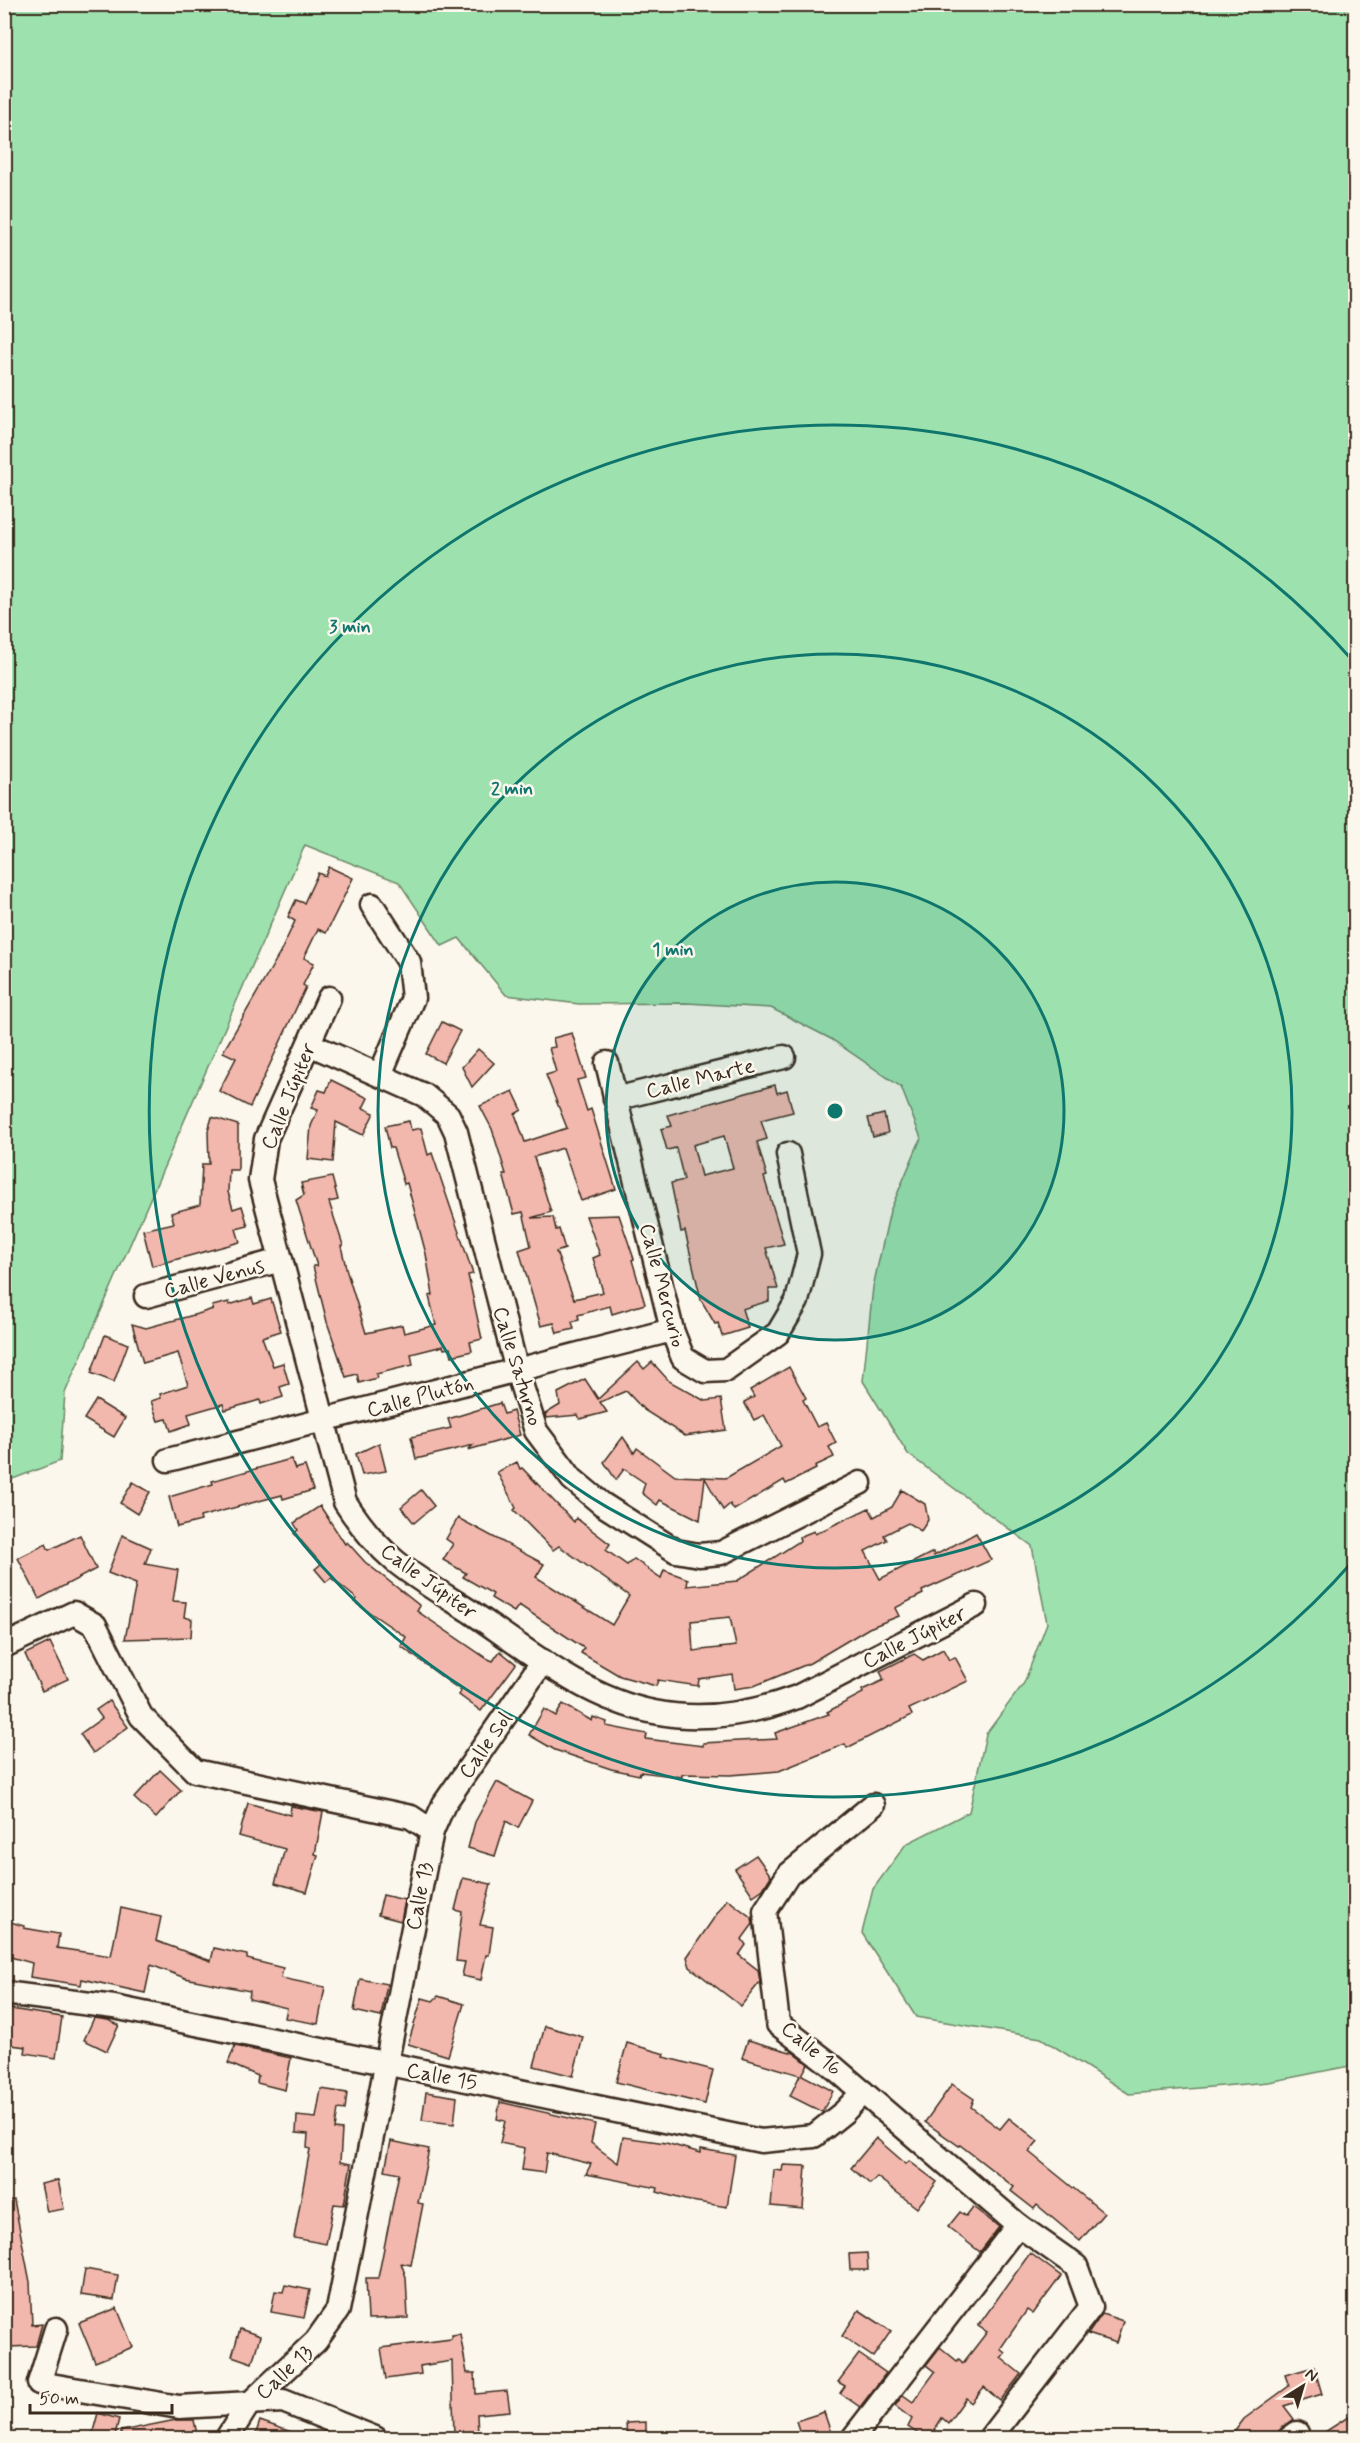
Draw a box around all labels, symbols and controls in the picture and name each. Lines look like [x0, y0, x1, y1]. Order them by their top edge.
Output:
text: 3 min [329, 615, 371, 639]
text: 2 min [491, 777, 533, 801]
text: 1 min [652, 938, 694, 962]
street label: Calle Júpiter [255, 1039, 323, 1154]
street label: Calle Marte [643, 1052, 757, 1106]
centre of rings [825, 1101, 845, 1121]
street label: Calle Mercurio [632, 1220, 692, 1350]
street label: Calle Venus [161, 1252, 268, 1306]
street label: Calle Saturno [486, 1303, 548, 1429]
street label: Calle Plutón [364, 1369, 477, 1425]
street label: Calle Júpiter [375, 1537, 482, 1626]
street label: Calle Júpiter [858, 1600, 971, 1676]
street label: Calle Sol [453, 1707, 519, 1785]
street label: Calle 13 [400, 1859, 440, 1933]
street label: Calle 16 [775, 2015, 848, 2083]
street label: Calle 15 [404, 2056, 480, 2098]
street label: Calle 13 [250, 2339, 320, 2407]
north arrow [1273, 2356, 1333, 2416]
text: N [1301, 2364, 1322, 2387]
scale bar [30, 2377, 172, 2415]
text: 50 m [39, 2387, 79, 2411]

